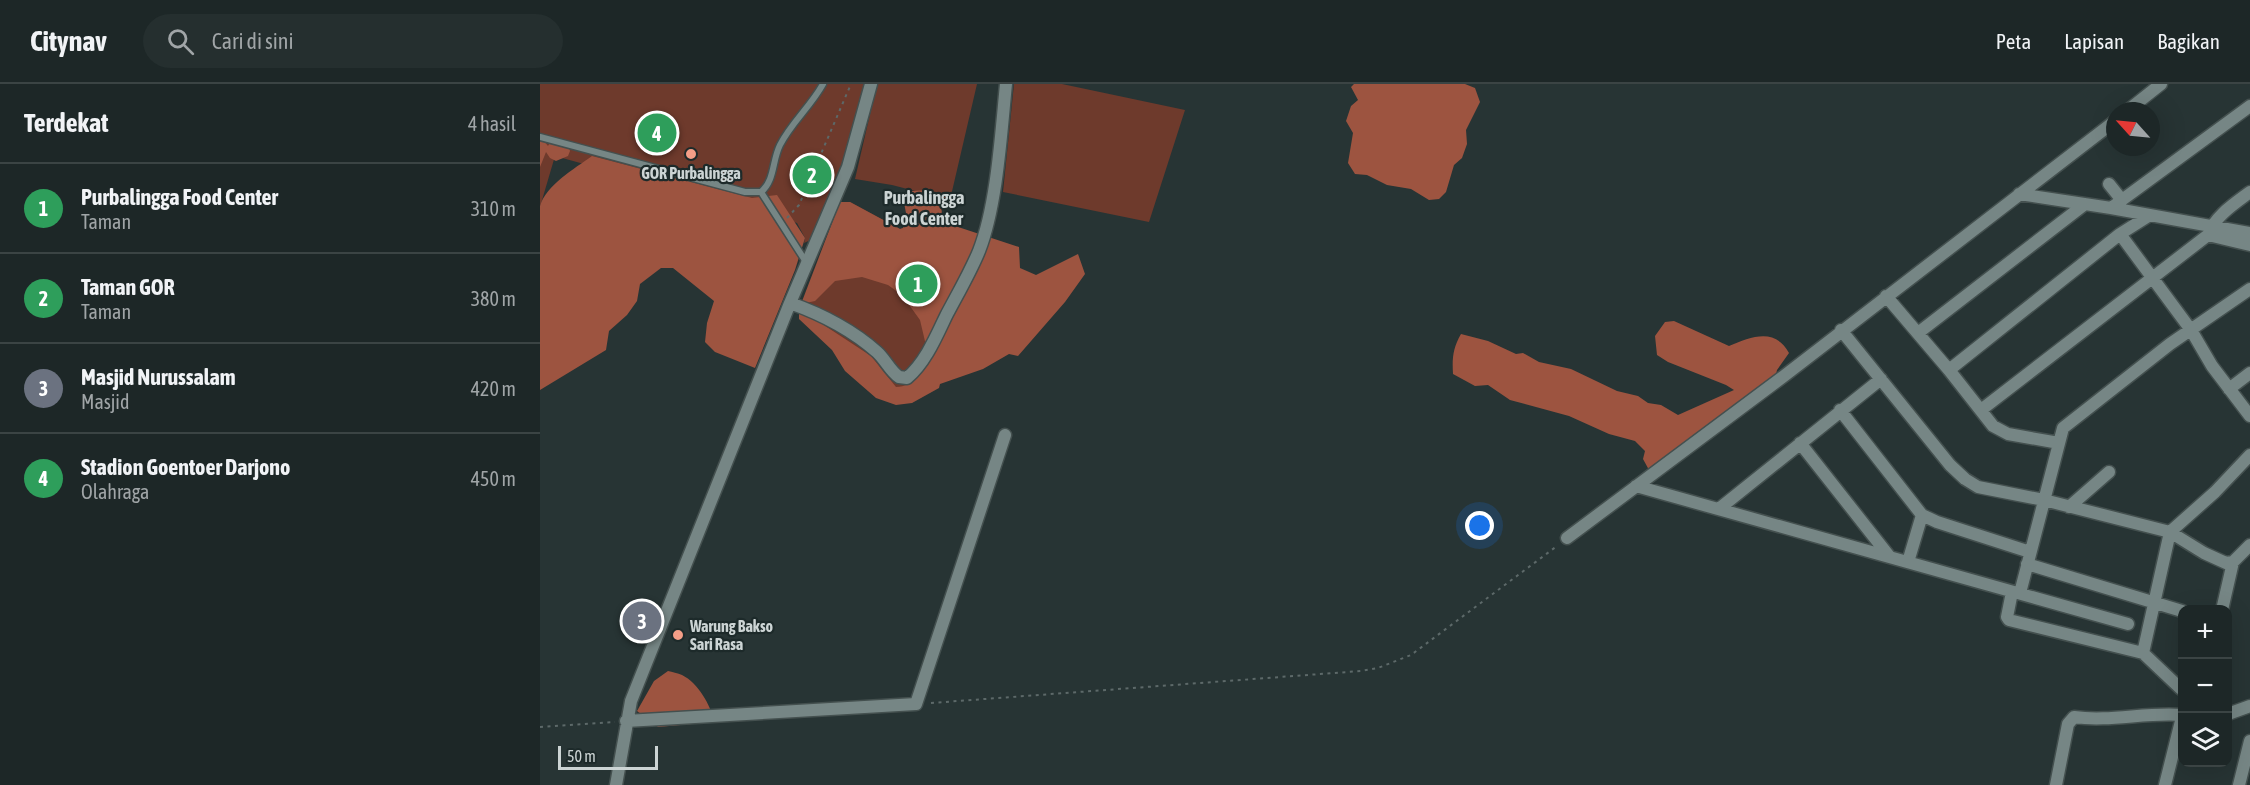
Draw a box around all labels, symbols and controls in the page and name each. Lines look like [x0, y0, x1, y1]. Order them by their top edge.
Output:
search box [143, 14, 563, 68]
text: Citynav [30, 25, 107, 57]
icon: search [164, 25, 197, 58]
text: Cari di sini [212, 28, 294, 54]
text: Peta [1996, 29, 2031, 53]
text: Lapisan [2064, 29, 2124, 53]
text: Bagikan [2157, 29, 2220, 53]
north arrow [2106, 102, 2160, 156]
text: Terdekat [24, 108, 108, 138]
pin: 4 [638, 110, 676, 156]
text: 4 hasil [468, 112, 516, 135]
marker: GOR Purbalingga [684, 147, 698, 161]
pin: 2 [792, 152, 832, 197]
place label: GOR Purbalingga [641, 164, 741, 182]
text: Purbalingga Food Center [81, 184, 278, 210]
district label: Purbalingga Food Center [884, 187, 964, 229]
text: 1 [39, 197, 48, 220]
text: 310 m [471, 197, 516, 220]
text: Taman [81, 210, 131, 233]
pin: 1 [898, 262, 938, 306]
text: Taman GOR [81, 274, 175, 300]
text: 2 [39, 287, 48, 310]
text: 380 m [471, 287, 516, 310]
text: Taman [81, 300, 131, 323]
text: Masjid Nurussalam [81, 364, 236, 390]
text: 3 [39, 377, 48, 400]
text: 420 m [471, 377, 516, 400]
text: Masjid [81, 390, 129, 413]
text: Stadion Goentoer Darjono [81, 454, 290, 480]
text: 4 [39, 467, 48, 490]
text: 450 m [471, 467, 516, 490]
text: Olahraga [81, 480, 149, 503]
your location [1465, 511, 1494, 540]
pin: 3 [622, 598, 662, 644]
map controls [2178, 605, 2232, 767]
button: + [2178, 605, 2232, 659]
place label: Warung Bakso Sari Rasa [689, 617, 774, 653]
marker: Warung Bakso Sari Rasa [671, 628, 685, 642]
button: − [2178, 659, 2232, 713]
button: layers [2178, 713, 2232, 767]
scale bar [558, 743, 658, 770]
text: 50 m [567, 747, 596, 765]

